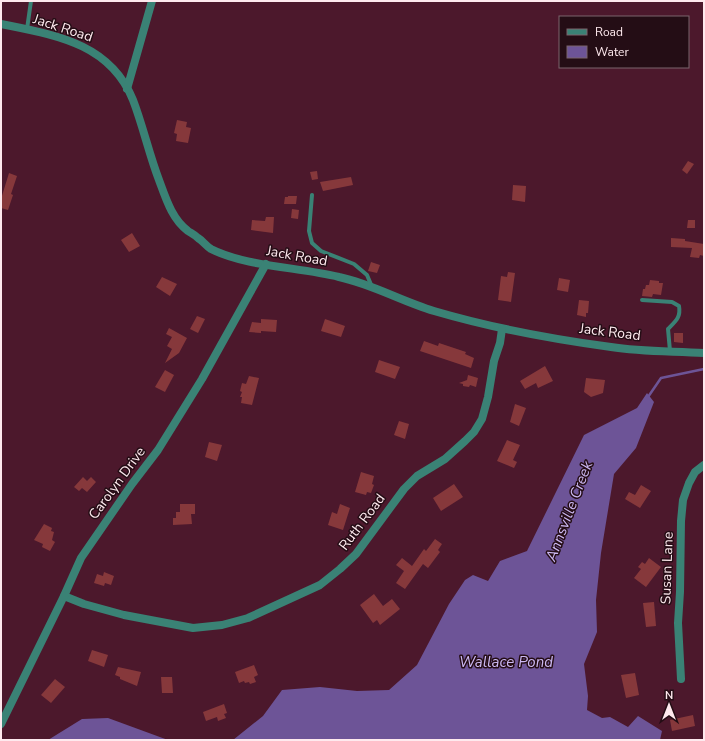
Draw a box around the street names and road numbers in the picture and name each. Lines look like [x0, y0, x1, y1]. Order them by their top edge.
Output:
street label: Jack Road [30, 9, 95, 47]
street label: Jack Road [264, 241, 329, 271]
street label: Jack Road [577, 319, 642, 345]
street label: Carolyn Drive [84, 443, 150, 523]
street label: Ruth Road [334, 490, 390, 554]
street label: Susan Lane [656, 531, 678, 605]

